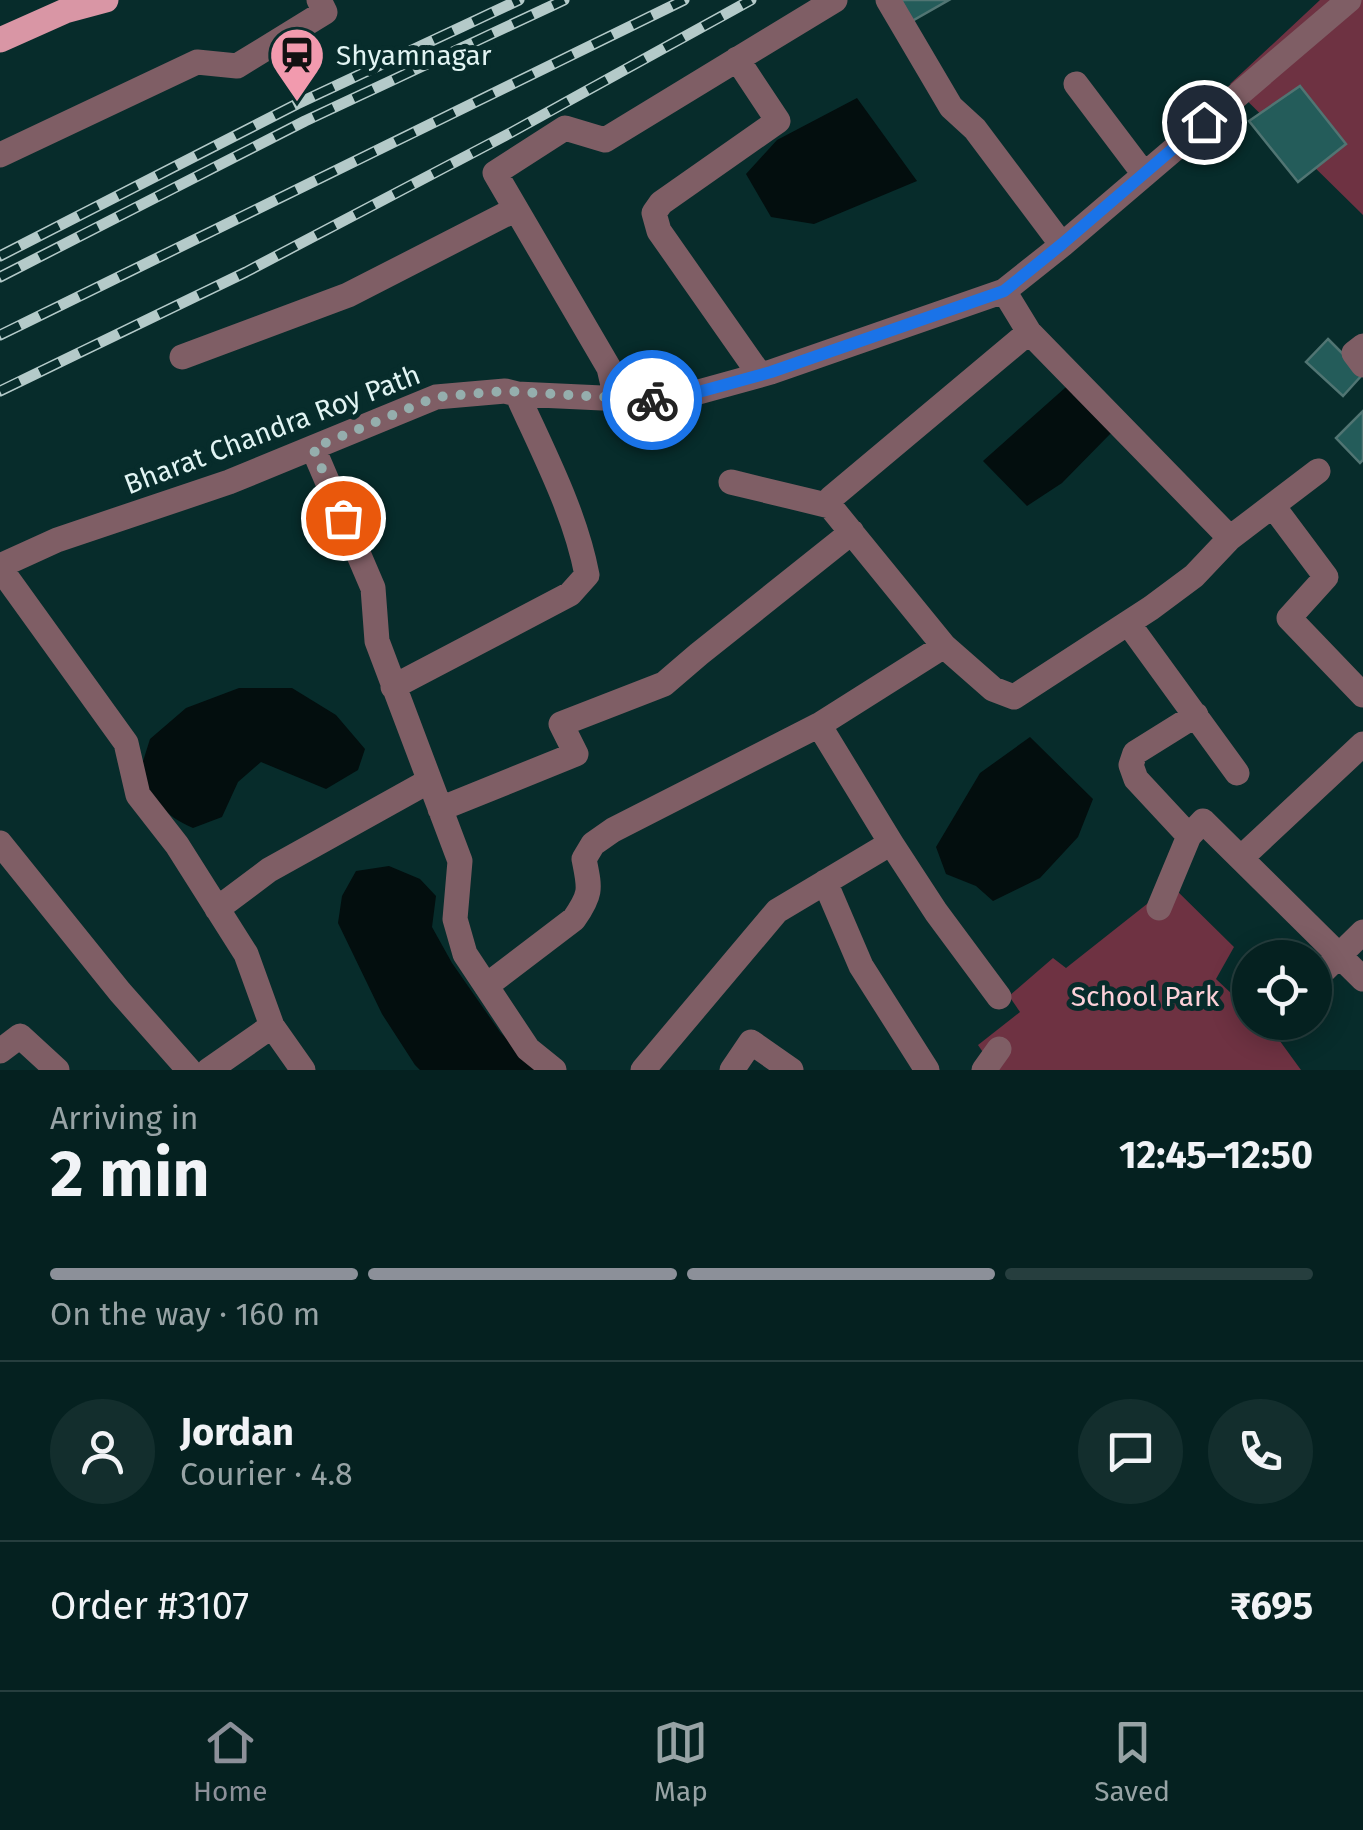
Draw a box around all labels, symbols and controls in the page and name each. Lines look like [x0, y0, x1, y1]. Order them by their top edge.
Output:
station icon: Shyamnagar [267, 25, 327, 104]
place label: Shyamnagar [336, 39, 492, 72]
pin [1162, 80, 1247, 165]
icon: home [1177, 95, 1232, 150]
courier [602, 350, 702, 450]
street label: Bharat Chandra Roy Path [120, 358, 425, 501]
icon: bike [625, 373, 680, 428]
pin [301, 476, 386, 561]
icon: bag [316, 491, 371, 546]
map controls [1232, 940, 1332, 1040]
button: locate [1232, 940, 1332, 1040]
park label: School Park [1071, 980, 1220, 1013]
text: Arriving in [50, 1099, 198, 1137]
text: 12:45–12:50 [1119, 1132, 1313, 1178]
text: 2 min [50, 1135, 210, 1213]
text: On the way · 160 m [50, 1295, 320, 1333]
button: person [50, 1399, 155, 1504]
button: chat [1078, 1399, 1183, 1504]
button: phone [1208, 1399, 1313, 1504]
text: Jordan [180, 1409, 294, 1455]
text: Courier · 4.8 [180, 1455, 353, 1493]
text: Order #3107 [50, 1583, 249, 1629]
text: ₹695 [1230, 1583, 1313, 1629]
tab: Home [193, 1715, 268, 1808]
tab: Map [653, 1715, 708, 1808]
tab: Saved [1094, 1715, 1170, 1808]

